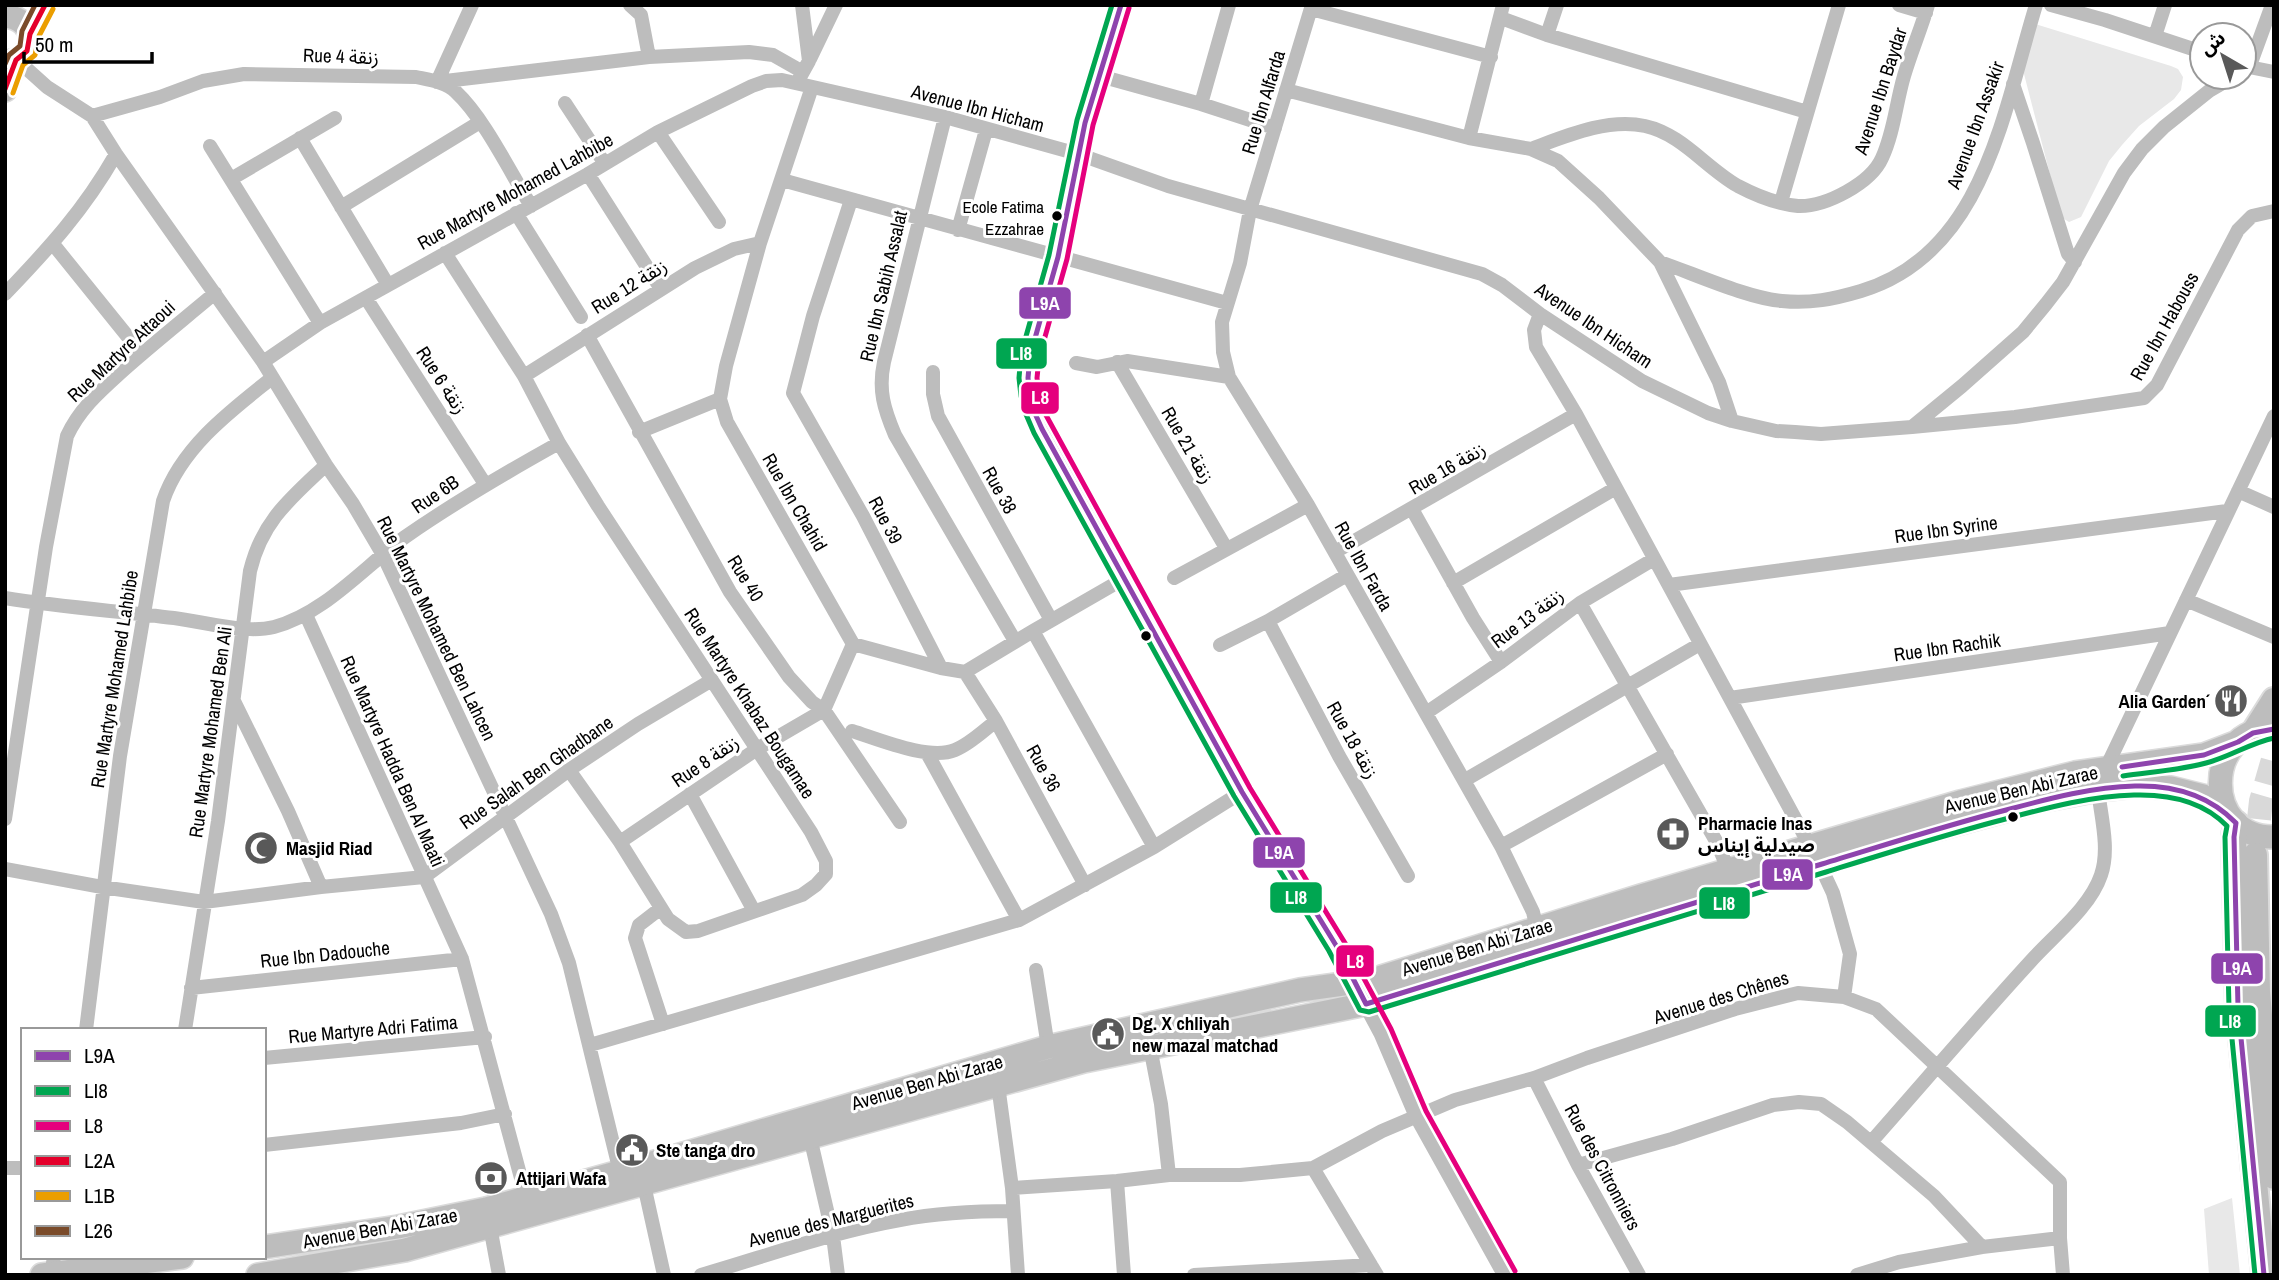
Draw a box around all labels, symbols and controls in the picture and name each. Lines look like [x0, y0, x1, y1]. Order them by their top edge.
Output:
scale bar [24, 21, 152, 65]
north arrow [2188, 21, 2258, 91]
street label: Avenue Ibn Baydar [1847, 23, 1913, 159]
text: ش [2194, 24, 2231, 61]
text: 50 m [35, 30, 73, 59]
street label: Rue 4 زنقة [303, 42, 379, 70]
street label: Rue Ibn Alfarda [1235, 47, 1291, 157]
street label: Avenue Ibn Assakir [1940, 57, 2010, 193]
street label: Avenue Ibn Hicham [908, 78, 1047, 138]
street label: Rue Martyre Mohamed Lahbibe [413, 126, 617, 256]
place label: Ecole Fatima Ezzahrae [963, 195, 1044, 240]
street label: Rue Ibn Sabih Assalat [853, 207, 913, 364]
marker: Ecole Fatima Ezzahrae [1050, 209, 1064, 223]
street label: Rue 12 زنقة [586, 253, 672, 319]
street label: Rue Ibn Habouss [2123, 267, 2205, 385]
street label: Avenue Ibn Hicham [1529, 275, 1658, 374]
line badge: L9A [1018, 286, 1072, 320]
text: L9A [1030, 290, 1060, 316]
street label: Rue Martyre Attaoui [61, 294, 181, 408]
line badge: LI8 [995, 337, 1048, 370]
text: LI8 [1010, 340, 1033, 366]
street label: Rue 6 زنقة [410, 341, 474, 419]
line badge: L8 [1020, 381, 1060, 415]
text: L8 [1031, 384, 1049, 410]
street label: Rue 21 زنقة [1156, 402, 1220, 488]
street label: Rue 16 زنقة [1404, 436, 1490, 500]
street label: Rue Ibn Chahid [756, 448, 834, 556]
street label: Rue 38 [976, 462, 1024, 518]
street label: Rue 6B [406, 469, 464, 519]
street label: Rue 39 [863, 492, 909, 548]
street label: Rue Ibn Syrine [1893, 509, 1999, 549]
street label: Rue Martyre Mohamed Ben Lahcen [371, 511, 503, 745]
street label: Rue Ibn Farda [1329, 516, 1399, 616]
street label: Rue 40 [722, 550, 770, 606]
street label: Rue Martyre Mohamed Lahbibe [84, 568, 144, 790]
street label: Rue 13 زنقة [1485, 582, 1569, 654]
street label: Rue Martyre Khabaz Bougamae [678, 603, 822, 803]
street label: Rue Martyre Mohamed Ben Ali [182, 625, 238, 839]
street label: Rue Ibn Rachik [1892, 627, 2002, 667]
unlabelled marker [1139, 629, 1153, 643]
street label: Rue Martyre Hadda Ben Al Maati [335, 651, 451, 871]
restaurant icon: Alia Garden´ [2212, 682, 2250, 720]
place label: Alia Garden´ [2119, 688, 2210, 714]
street label: Rue 18 زنقة [1321, 697, 1385, 783]
street label: Rue Salah Ben Ghadbane [454, 709, 618, 835]
street label: Rue 8 زنقة [666, 729, 744, 793]
street label: Rue 36 [1020, 740, 1068, 796]
street label: Avenue Ben Abi Zarae [1941, 759, 2100, 819]
place label: Pharmacie Inas صيدلية إيناس [1698, 810, 1815, 858]
unlabelled marker [2006, 810, 2020, 824]
pharmacy icon: Pharmacie Inas صيدلية إيناس [1654, 815, 1692, 853]
mosque icon: Masjid Riad [242, 829, 280, 867]
place label: Masjid Riad [286, 835, 373, 861]
line badge: L9A [1252, 836, 1306, 869]
text: L9A [1264, 839, 1294, 865]
line badge: L9A [1761, 858, 1814, 891]
text: L9A [1773, 861, 1803, 887]
line badge: LI8 [1269, 881, 1323, 914]
text: LI8 [1285, 884, 1308, 910]
line badge: LI8 [1698, 886, 1751, 920]
text: LI8 [1713, 890, 1736, 916]
street label: Avenue Ben Abi Zarae [1397, 912, 1556, 983]
street label: Rue Ibn Dadouche [259, 934, 391, 974]
line badge: L8 [1335, 944, 1375, 978]
text: L8 [1346, 948, 1364, 974]
line badge: L9A [2210, 952, 2264, 985]
text: L9A [2222, 955, 2252, 981]
street label: Avenue des Chênes [1649, 964, 1792, 1030]
line badge: LI8 [2204, 1004, 2257, 1038]
text: LI8 [2219, 1008, 2242, 1034]
street label: Rue Martyre Adri Fatima [287, 1009, 459, 1049]
place label: Dg. X chliyah new mazal matchad [1132, 1010, 1278, 1058]
public building icon: Dg. X chliyah new mazal matchad [1089, 1015, 1127, 1053]
legend [21, 1028, 266, 1259]
text: L9A [84, 1041, 115, 1070]
street label: Avenue Ben Abi Zarae [847, 1048, 1006, 1116]
text: LI8 [84, 1076, 108, 1105]
street label: Rue des Citronniers [1559, 1099, 1647, 1235]
text: L8 [84, 1111, 103, 1140]
public building icon: Ste tanga dro [613, 1131, 651, 1169]
place label: Ste tanga dro [656, 1137, 756, 1163]
text: L2A [84, 1146, 115, 1175]
bank icon: Attijari Wafa [472, 1159, 510, 1197]
place label: Attijari Wafa [516, 1165, 607, 1191]
text: L1B [84, 1181, 115, 1210]
street label: Avenue des Marguerites [745, 1187, 917, 1253]
street label: Avenue Ben Abi Zarae [300, 1202, 459, 1255]
text: L26 [84, 1216, 113, 1245]

